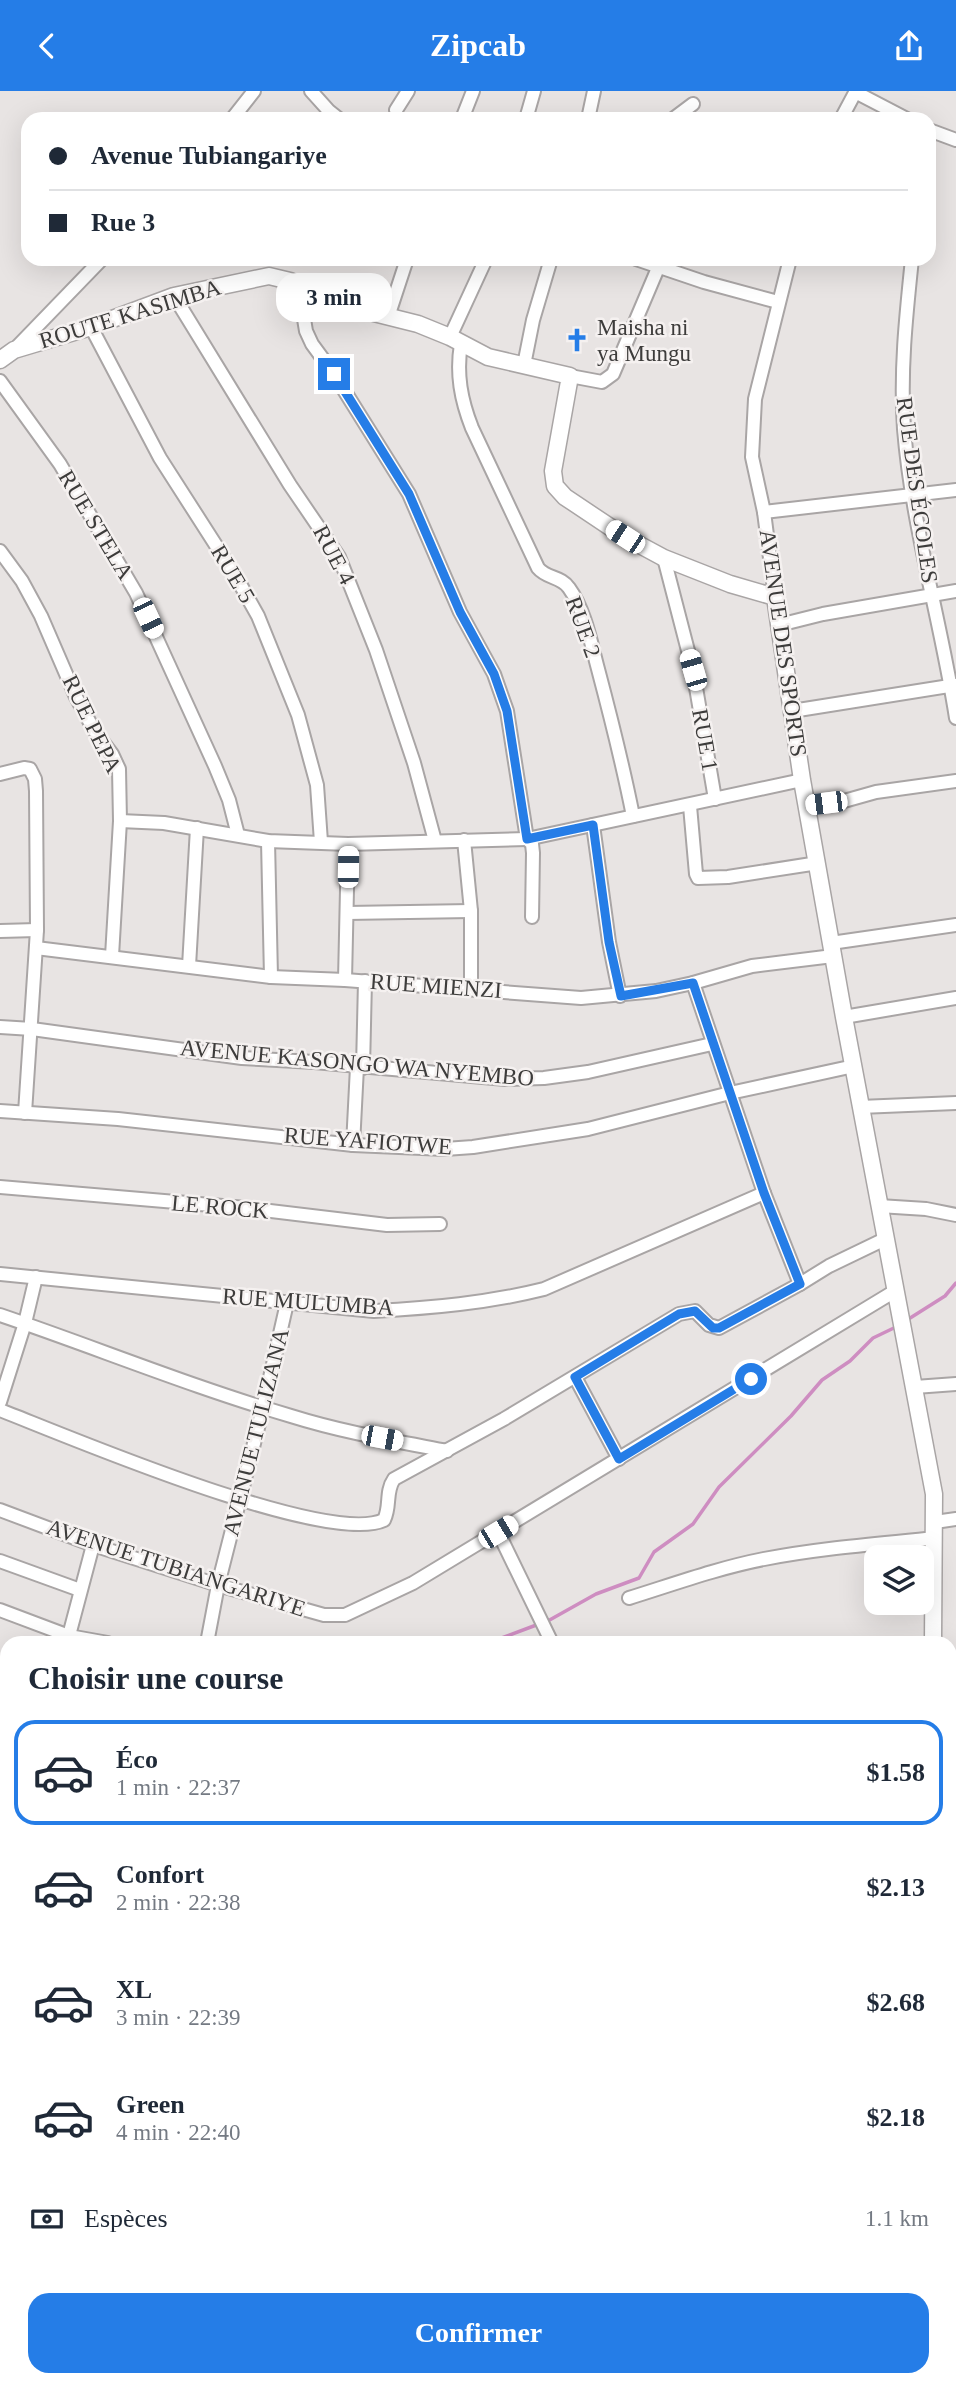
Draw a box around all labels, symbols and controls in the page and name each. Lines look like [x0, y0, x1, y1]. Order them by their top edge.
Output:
icon: back [28, 27, 66, 65]
text: Zipcab [430, 27, 526, 63]
icon: share [890, 27, 928, 65]
text: Avenue Tubiangariye [91, 141, 327, 170]
text: Rue 3 [91, 208, 155, 237]
callout: 3 min [276, 273, 392, 321]
street label: ROUTE KASIMBA [36, 274, 224, 354]
text: 3 min [306, 285, 362, 310]
place label: Maisha ni ya Mungu [597, 315, 691, 366]
church icon: Maisha ni ya Mungu [563, 326, 591, 354]
route end [318, 358, 350, 390]
street label: RUE DES ÉCOLES [892, 395, 942, 585]
street label: RUE STELA [54, 466, 139, 585]
car [602, 517, 649, 557]
street label: RUE 4 [308, 521, 360, 589]
street label: AVENUE DES SPORTS [755, 528, 811, 758]
street label: RUE 5 [206, 540, 260, 608]
street label: RUE 2 [560, 593, 606, 661]
car [130, 595, 167, 641]
car [678, 647, 709, 693]
street label: RUE PEPA [58, 671, 127, 777]
street label: RUE 1 [687, 707, 723, 773]
car [804, 790, 849, 816]
car [338, 846, 359, 888]
street label: RUE MIENZI [369, 969, 503, 1003]
street label: AVENUE KASONGO WA NYEMBO [179, 1035, 535, 1091]
street label: RUE YAFIOTWE [283, 1123, 453, 1159]
street label: LE ROCK [170, 1190, 270, 1224]
street label: RUE MULUMBA [221, 1284, 395, 1320]
street label: AVENUE TULIZANA [218, 1325, 294, 1538]
route start [735, 1363, 767, 1395]
car [360, 1424, 405, 1452]
car [475, 1512, 522, 1552]
street label: AVENUE TUBIANGARIYE [43, 1514, 309, 1622]
map controls [864, 1545, 934, 1615]
button: layers [864, 1545, 934, 1615]
text: Choisir une course [28, 1660, 283, 1696]
icon: car [32, 1741, 95, 1804]
text: Éco [116, 1745, 158, 1774]
text: $1.58 [867, 1758, 925, 1787]
text: 1 min · 22:37 [116, 1775, 241, 1800]
icon: car [32, 1856, 95, 1919]
text: Confort [116, 1860, 204, 1889]
text: $2.13 [867, 1873, 925, 1902]
text: 2 min · 22:38 [116, 1890, 241, 1915]
icon: car [32, 1971, 95, 2034]
text: XL [116, 1975, 152, 2004]
text: $2.68 [867, 1988, 925, 2017]
text: 3 min · 22:39 [116, 2005, 241, 2030]
icon: car [32, 2086, 95, 2149]
text: Green [116, 2090, 185, 2119]
text: $2.18 [867, 2103, 925, 2132]
text: 4 min · 22:40 [116, 2120, 241, 2145]
icon: cash [28, 2200, 66, 2238]
text: Espèces [84, 2204, 168, 2233]
text: 1.1 km [865, 2206, 929, 2231]
button: Confirmer [28, 2293, 929, 2373]

